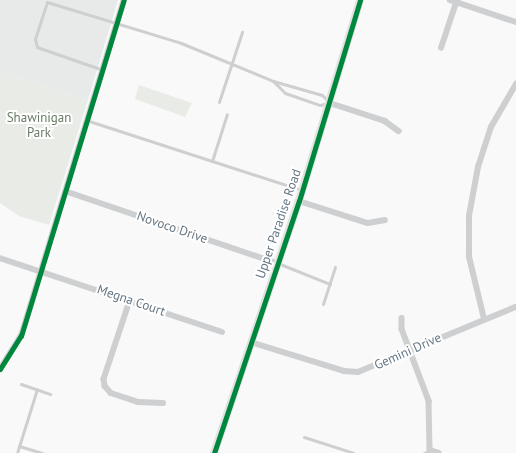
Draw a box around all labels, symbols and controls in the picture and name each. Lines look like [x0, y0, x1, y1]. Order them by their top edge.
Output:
park label: Shawinigan Park [7, 111, 71, 142]
street label: Upper Paradise Road [253, 167, 305, 281]
street label: Novoco Drive [135, 209, 209, 247]
street label: Megna Court [95, 282, 167, 320]
street label: Gemini Drive [372, 330, 444, 374]

